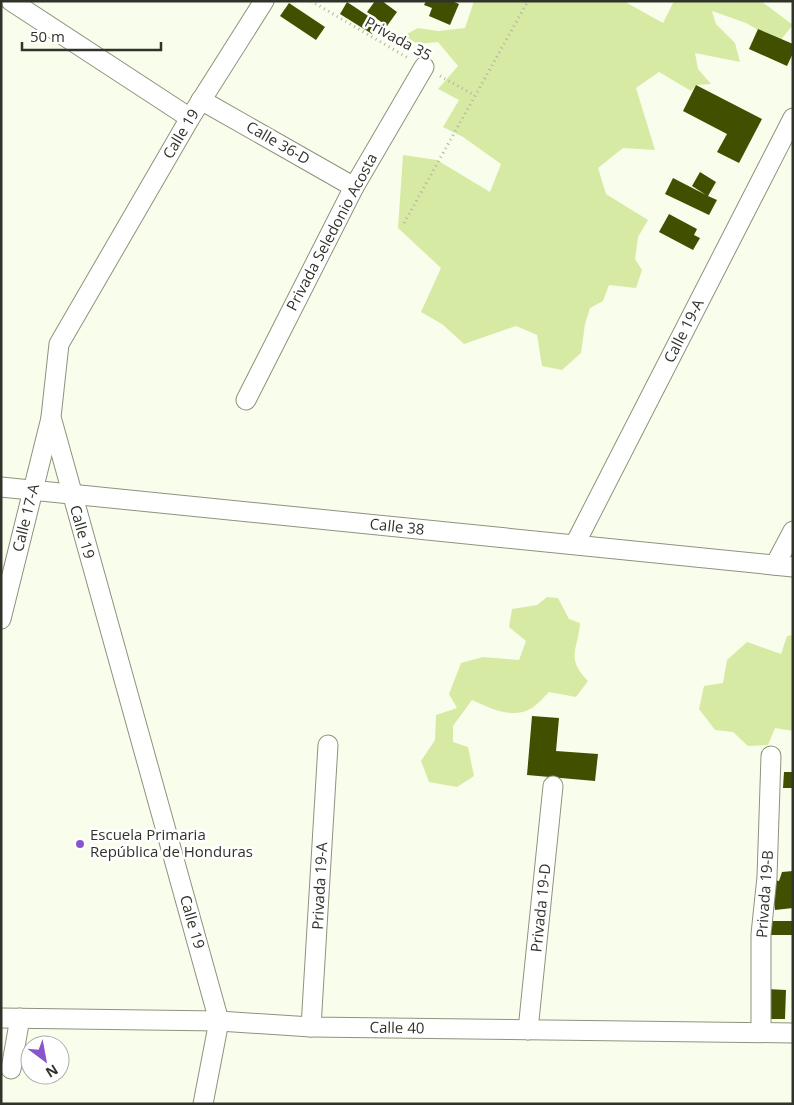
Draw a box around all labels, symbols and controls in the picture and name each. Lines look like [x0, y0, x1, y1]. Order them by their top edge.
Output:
street label: Privada 35 [362, 12, 435, 65]
scale bar [22, 20, 161, 52]
text: 50 m [30, 26, 65, 46]
street label: Calle 19 [157, 105, 203, 162]
street label: Calle 36-D [243, 116, 314, 168]
street label: Privada Seledonio Acosta [281, 149, 381, 314]
street label: Calle 19-A [659, 295, 708, 366]
street label: Calle 17-A [7, 481, 43, 554]
street label: Calle 19 [66, 503, 100, 561]
street label: Calle 38 [369, 513, 425, 539]
place label: Escuela Primaria República de Honduras [90, 824, 253, 861]
marker: Escuela Primaria República de Honduras [74, 838, 86, 850]
street label: Privada 19-A [307, 841, 331, 930]
street label: Privada 19-B [751, 849, 777, 938]
street label: Privada 19-D [525, 863, 555, 953]
street label: Calle 19 [176, 893, 210, 951]
street label: Calle 40 [369, 1017, 425, 1037]
north arrow [20, 1035, 70, 1085]
text: N [42, 1060, 62, 1083]

